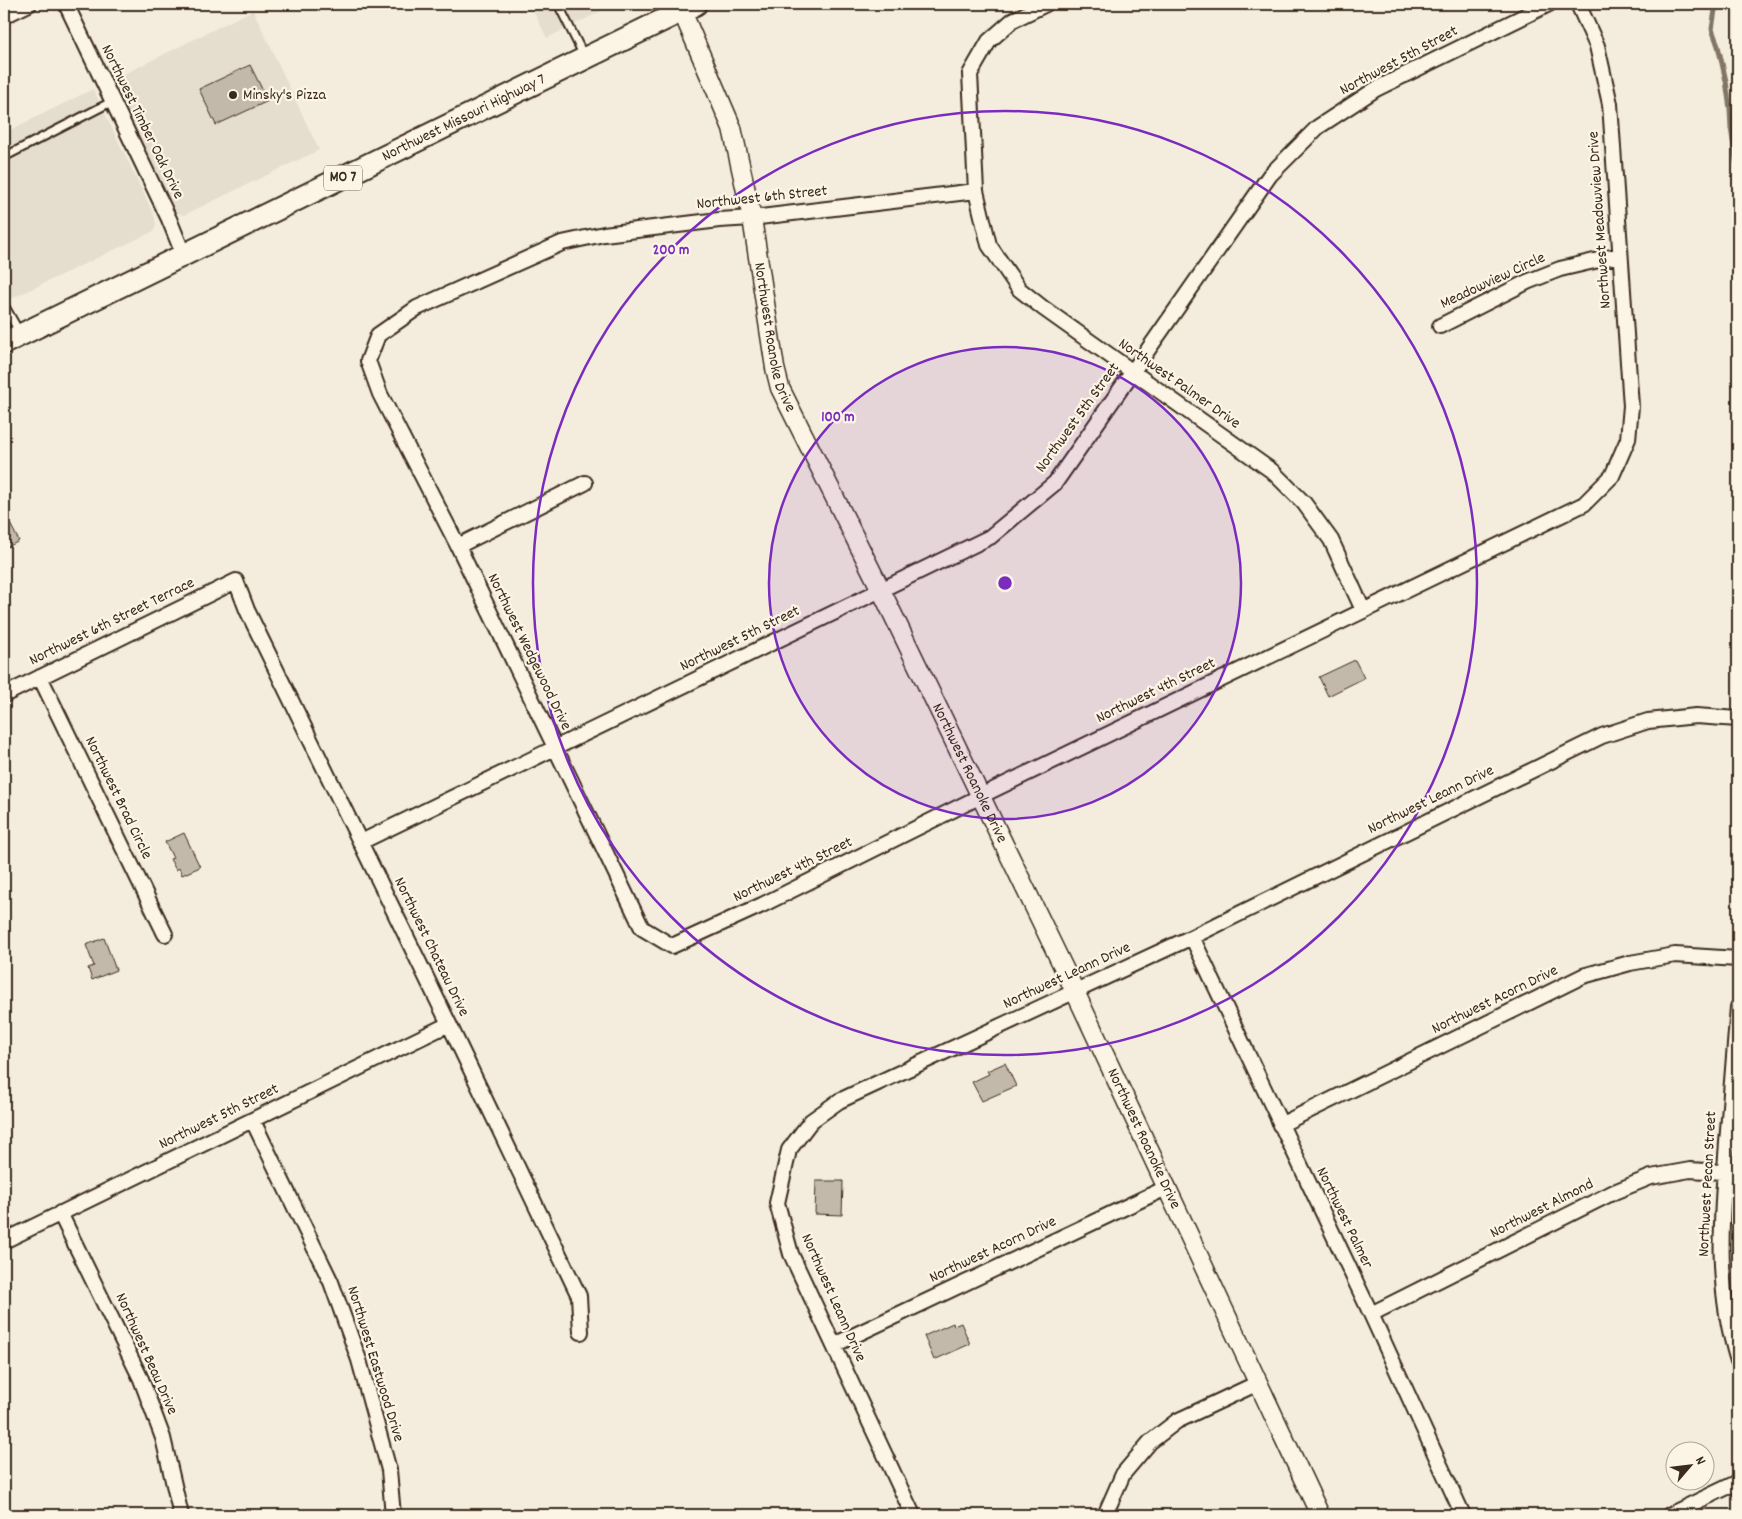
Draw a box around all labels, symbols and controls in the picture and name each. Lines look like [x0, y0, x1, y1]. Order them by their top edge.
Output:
street label: Northwest 5th Street [1336, 20, 1462, 102]
street label: Northwest Timber Oak Drive [95, 41, 189, 203]
street label: Northwest Missouri Highway 7 [378, 68, 550, 168]
place label: Minsky's Pizza [243, 84, 326, 107]
marker: Minsky's Pizza [227, 89, 239, 101]
street label: Northwest Meadowview Drive [1582, 130, 1618, 310]
road number: MO 7 [324, 166, 362, 190]
street label: Northwest 6th Street [695, 180, 829, 216]
text: 200 m [653, 240, 689, 262]
street label: Meadowview Circle [1437, 247, 1549, 315]
street label: Northwest Roanoke Drive [747, 261, 802, 416]
street label: Northwest Palmer Drive [1113, 333, 1245, 435]
street label: Northwest 5th Street [1030, 358, 1126, 478]
text: 100 m [821, 407, 855, 429]
street label: Northwest Wedgewood Drive [481, 570, 577, 734]
street label: Northwest 6th Street Terrace [25, 572, 199, 672]
centre of rings [996, 574, 1014, 592]
street label: Northwest 5th Street [676, 600, 804, 678]
street label: Northwest 4th Street [1092, 652, 1220, 730]
street label: Northwest Roanoke Drive [926, 699, 1013, 847]
street label: Northwest Brad Circle [78, 733, 158, 863]
street label: Northwest Leann Drive [1364, 759, 1498, 841]
street label: Northwest 4th Street [729, 831, 857, 909]
street label: Northwest Chateau Drive [387, 873, 475, 1021]
street label: Northwest Leann Drive [1000, 936, 1134, 1016]
street label: Northwest Acorn Drive [1428, 959, 1562, 1041]
street label: Northwest Roanoke Drive [1101, 1064, 1187, 1213]
street label: Northwest 5th Street [155, 1078, 283, 1156]
street label: Northwest Pecan Street [1693, 1110, 1723, 1258]
street label: Northwest Palmer [1309, 1163, 1379, 1273]
street label: Northwest Almond [1486, 1173, 1598, 1245]
street label: Northwest Acorn Drive [926, 1210, 1060, 1290]
street label: Northwest Leann Drive [794, 1230, 872, 1366]
street label: Northwest Eastwood Drive [340, 1283, 410, 1445]
street label: Northwest Beau Drive [109, 1289, 183, 1419]
north arrow [1664, 1442, 1714, 1492]
text: N [1689, 1453, 1710, 1469]

